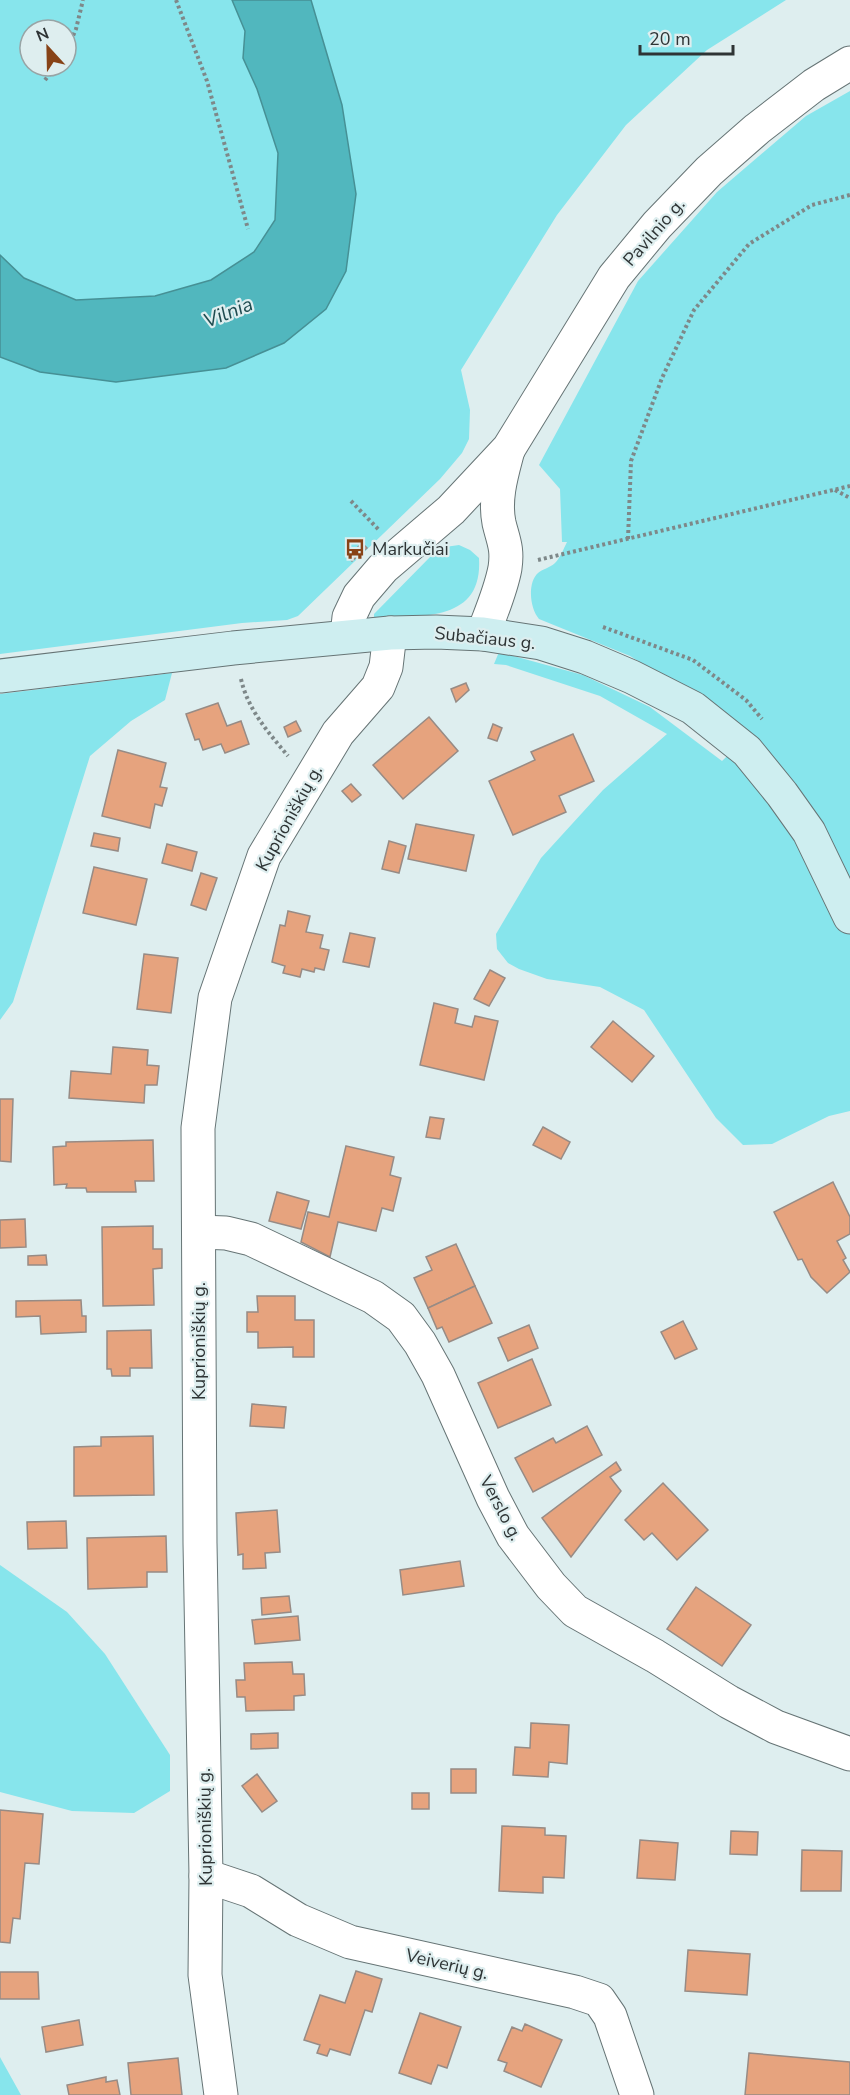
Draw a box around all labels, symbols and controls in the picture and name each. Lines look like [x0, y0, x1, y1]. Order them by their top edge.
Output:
north arrow [18, 18, 78, 78]
scale bar [640, 18, 733, 56]
text: N [33, 23, 52, 47]
text: 20 m [649, 27, 691, 51]
street label: Pavilnio g. [618, 193, 690, 271]
water label: Vilnia [200, 290, 257, 335]
bus stop icon: Markučiai [343, 537, 367, 561]
place label: Markučiai [372, 537, 449, 561]
street label: Subačiaus g. [433, 621, 537, 655]
street label: Kuprioniškių g. [250, 761, 328, 875]
street label: Kuprioniškių g. [187, 1282, 211, 1400]
street label: Verslo g. [473, 1470, 528, 1545]
street label: Kuprioniškių g. [192, 1768, 218, 1886]
street label: Veiverių g. [402, 1943, 491, 1985]

